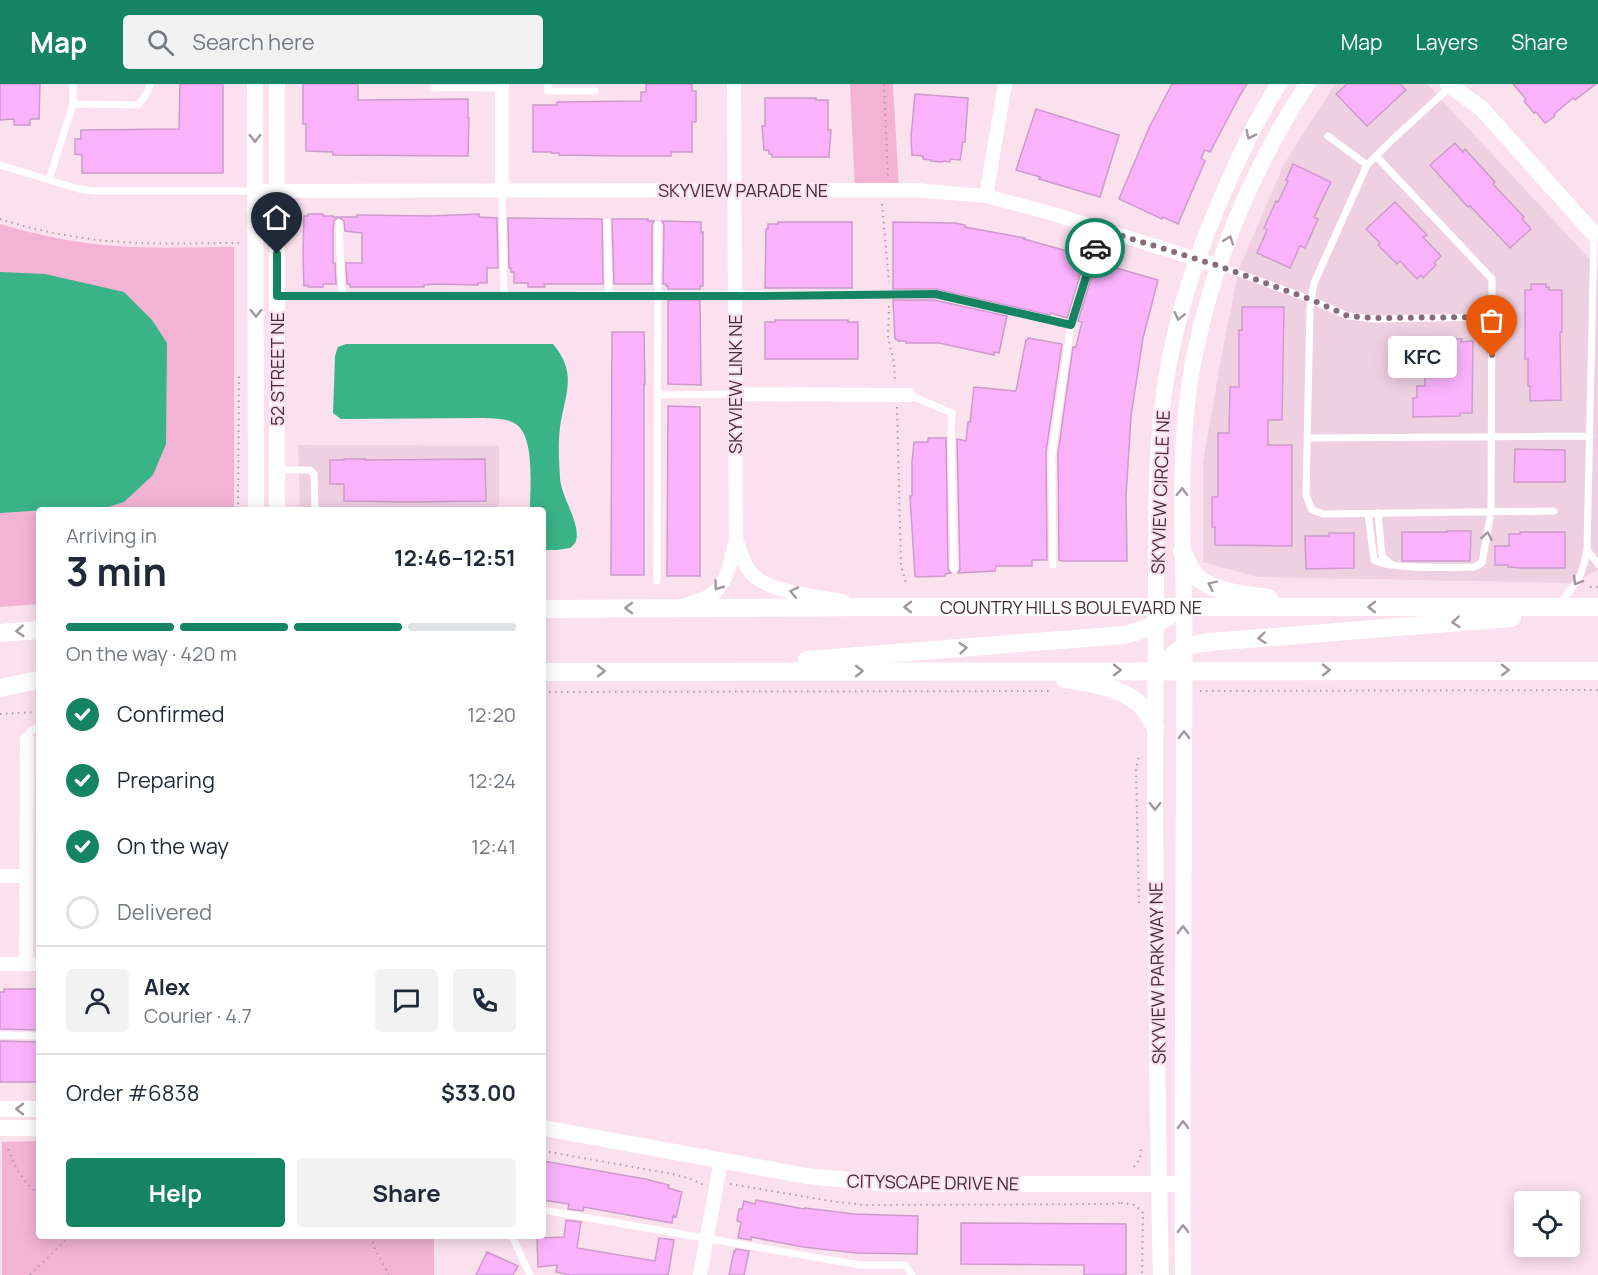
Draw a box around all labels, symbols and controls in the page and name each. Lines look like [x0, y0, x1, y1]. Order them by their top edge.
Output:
search box [123, 15, 543, 69]
text: Map [30, 23, 87, 61]
icon: search [144, 26, 177, 59]
text: Search here [192, 27, 315, 57]
text: Map [1341, 28, 1382, 56]
text: Layers [1415, 28, 1478, 56]
text: Share [1511, 28, 1568, 56]
one-way arrow [1246, 128, 1257, 139]
one-way arrow [249, 133, 261, 142]
street label: SKYVIEW PARADE NE [658, 178, 828, 202]
pin [251, 192, 302, 254]
icon: home [260, 201, 293, 234]
courier [1065, 218, 1125, 278]
icon: car [1079, 232, 1112, 265]
one-way arrow [1221, 235, 1234, 246]
pin [1466, 295, 1517, 357]
icon: bag [1475, 304, 1508, 337]
one-way arrow [250, 308, 262, 317]
one-way arrow [1174, 311, 1187, 321]
street label: 52 STREET NE [265, 312, 289, 426]
street label: SKYVIEW LINK NE [723, 314, 747, 454]
callout: KFC [1387, 336, 1456, 378]
text: KFC [1403, 343, 1442, 370]
street label: SKYVIEW CIRCLE NE [1145, 409, 1175, 575]
one-way arrow [1176, 488, 1188, 497]
text: Arriving in [66, 522, 157, 549]
one-way arrow [1480, 531, 1493, 541]
text: 12:46–12:51 [394, 543, 516, 573]
text: 3 min [66, 544, 167, 598]
one-way arrow [1572, 575, 1584, 585]
one-way arrow [714, 579, 725, 590]
one-way arrow [1207, 581, 1218, 593]
one-way arrow [789, 586, 799, 599]
street label: COUNTRY HILLS BOULEVARD NE [940, 595, 1202, 619]
one-way arrow [904, 601, 913, 613]
one-way arrow [1367, 601, 1376, 613]
one-way arrow [625, 602, 634, 614]
one-way arrow [1451, 615, 1461, 628]
one-way arrow [15, 625, 24, 638]
one-way arrow [1257, 631, 1266, 644]
text: On the way · 420 m [66, 640, 237, 667]
one-way arrow [958, 642, 967, 655]
one-way arrow [1113, 664, 1122, 676]
one-way arrow [1322, 664, 1331, 676]
one-way arrow [1501, 664, 1510, 676]
one-way arrow [597, 665, 606, 677]
one-way arrow [855, 665, 864, 677]
icon: check [66, 698, 99, 731]
text: Confirmed [117, 699, 225, 729]
text: 12:20 [467, 701, 516, 728]
one-way arrow [1178, 731, 1190, 740]
icon: check [66, 764, 99, 797]
text: Preparing [117, 765, 215, 795]
text: 12:24 [468, 767, 516, 794]
one-way arrow [1149, 801, 1161, 810]
icon: check [66, 830, 99, 863]
text: On the way [117, 831, 229, 861]
text: 12:41 [471, 833, 516, 860]
street label: SKYVIEW PARKWAY NE [1143, 882, 1171, 1064]
text: Delivered [117, 897, 212, 927]
one-way arrow [1177, 926, 1189, 935]
button: person [66, 969, 129, 1032]
button: chat [375, 969, 438, 1032]
button: phone [453, 969, 516, 1032]
text: Alex [144, 972, 190, 1002]
text: Courier · 4.7 [144, 1002, 252, 1029]
text: Order #6838 [66, 1078, 199, 1108]
text: $33.00 [441, 1078, 516, 1108]
one-way arrow [15, 1103, 24, 1115]
one-way arrow [1177, 1121, 1189, 1130]
button: Help [66, 1158, 285, 1227]
button: Share [297, 1158, 516, 1227]
street label: CITYSCAPE DRIVE NE [847, 1168, 1019, 1196]
map controls [1514, 1191, 1580, 1257]
button: locate [1514, 1191, 1580, 1257]
one-way arrow [1177, 1225, 1189, 1234]

